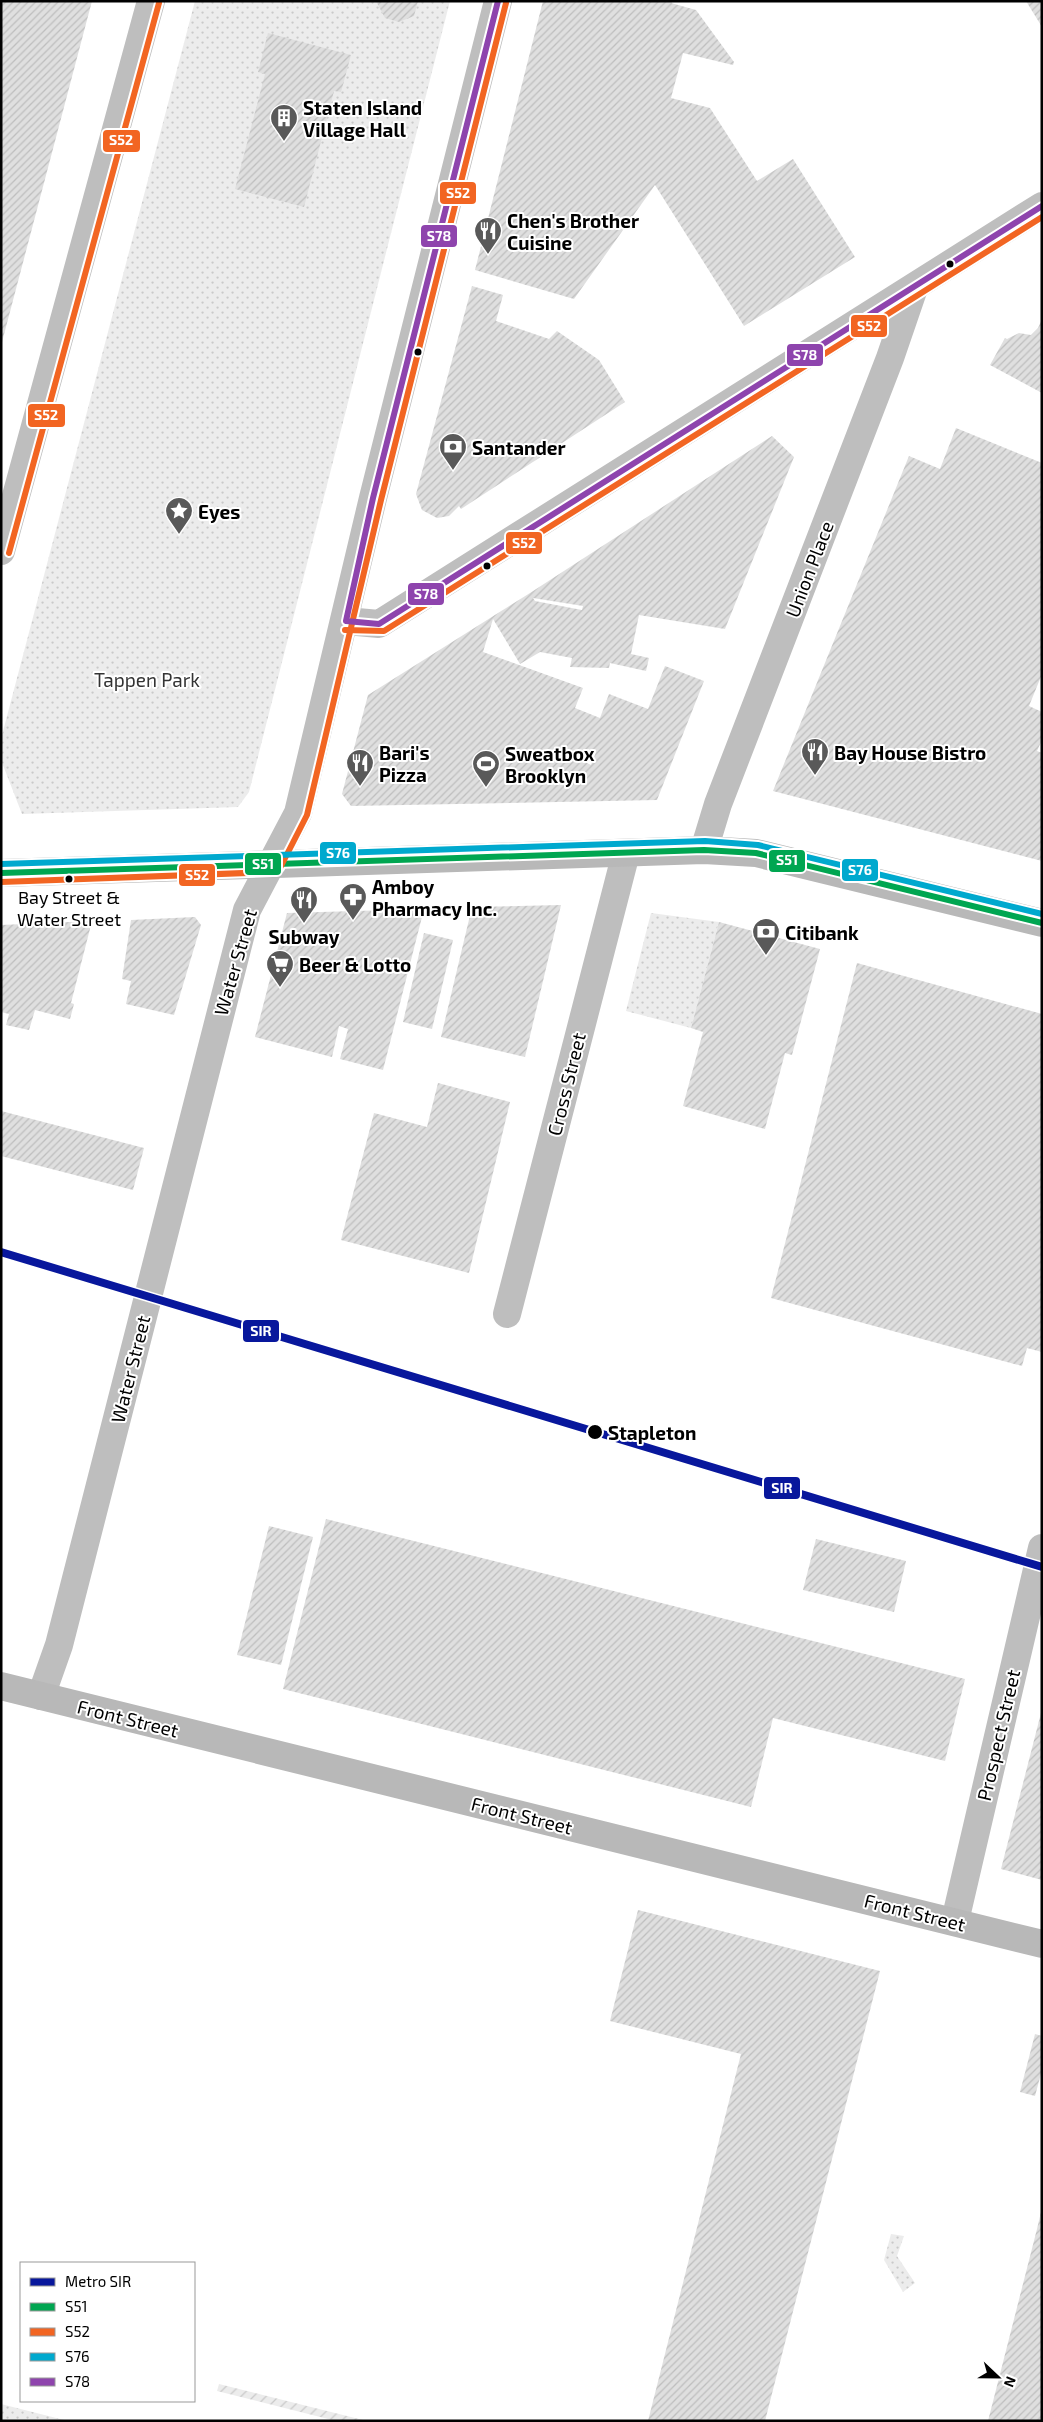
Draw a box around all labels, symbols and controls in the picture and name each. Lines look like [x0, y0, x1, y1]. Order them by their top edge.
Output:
place label: Staten Island Village Hall [303, 96, 422, 141]
building icon: Staten Island Village Hall [269, 103, 299, 142]
line badge: S52 [102, 129, 141, 153]
text: S52 [109, 131, 133, 148]
line badge: S52 [439, 181, 477, 205]
text: S52 [446, 184, 470, 201]
place label: Chen's Brother Cuisine [507, 209, 639, 254]
restaurant icon: Chen's Brother Cuisine [473, 216, 503, 255]
line badge: S78 [420, 224, 458, 248]
text: S78 [427, 227, 451, 244]
unlabelled marker [945, 259, 955, 269]
line badge: S52 [850, 314, 888, 338]
text: S52 [857, 317, 881, 334]
line badge: S78 [786, 343, 824, 367]
text: S78 [793, 346, 817, 363]
unlabelled marker [413, 347, 423, 357]
line badge: S52 [27, 403, 66, 428]
text: S52 [34, 406, 58, 423]
bank icon: Santander [438, 432, 468, 471]
place label: Santander [472, 436, 566, 459]
place icon: Eyes [164, 496, 194, 535]
place label: Eyes [198, 500, 240, 524]
street label: Union Place [780, 518, 838, 620]
line badge: S52 [505, 531, 543, 555]
text: S52 [512, 534, 536, 551]
unlabelled marker [482, 561, 492, 571]
line badge: S78 [407, 582, 445, 606]
text: S78 [414, 585, 438, 602]
park label: Tappen Park [94, 668, 200, 691]
restaurant icon: Bay House Bistro [800, 737, 830, 776]
place label: Bari's Pizza [379, 741, 429, 786]
place label: Bay House Bistro [834, 741, 986, 765]
place label: Sweatbox Brooklyn [505, 742, 595, 788]
restaurant icon: Bari's Pizza [345, 748, 375, 787]
sports icon: Sweatbox Brooklyn [471, 749, 501, 788]
line badge: S76 [319, 841, 357, 865]
text: S76 [326, 844, 350, 861]
line badge: S51 [768, 849, 806, 873]
text: S51 [776, 851, 798, 868]
line badge: S51 [244, 852, 282, 876]
text: S51 [252, 855, 274, 872]
line badge: S76 [841, 858, 879, 882]
text: S76 [848, 861, 872, 878]
line badge: S52 [178, 863, 216, 887]
text: S52 [185, 866, 209, 883]
marker: Bay Street & Water Street [64, 874, 74, 884]
place label: Amboy Pharmacy Inc. [372, 875, 497, 921]
pharmacy icon: Amboy Pharmacy Inc. [338, 882, 368, 921]
restaurant icon: Subway [289, 885, 319, 924]
place label: Bay Street & Water Street [17, 886, 121, 930]
street label: Water Street [209, 906, 261, 1018]
bank icon: Citibank [751, 917, 781, 956]
place label: Citibank [785, 921, 859, 944]
place label: Subway [268, 925, 340, 949]
supermarket icon: Beer & Lotto [265, 949, 295, 988]
place label: Beer & Lotto [299, 953, 411, 976]
street label: Cross Street [542, 1030, 590, 1138]
street label: Water Street [106, 1313, 154, 1425]
line badge: SIR [242, 1319, 280, 1343]
text: SIR [250, 1322, 272, 1339]
place label: Stapleton [608, 1421, 696, 1444]
marker: Stapleton [586, 1423, 604, 1441]
line badge: SIR [763, 1476, 801, 1500]
text: SIR [771, 1479, 793, 1496]
street label: Prospect Street [972, 1667, 1024, 1803]
street label: Front Street [75, 1694, 181, 1742]
street label: Front Street [469, 1791, 575, 1839]
street label: Front Street [862, 1888, 968, 1936]
legend [20, 2262, 195, 2402]
text: Metro SIR [65, 2272, 131, 2290]
text: S51 [65, 2297, 87, 2315]
text: S52 [65, 2322, 90, 2340]
text: S76 [65, 2347, 90, 2365]
north arrow [973, 2352, 1023, 2402]
text: S78 [65, 2372, 90, 2390]
text: N [1001, 2374, 1020, 2390]

